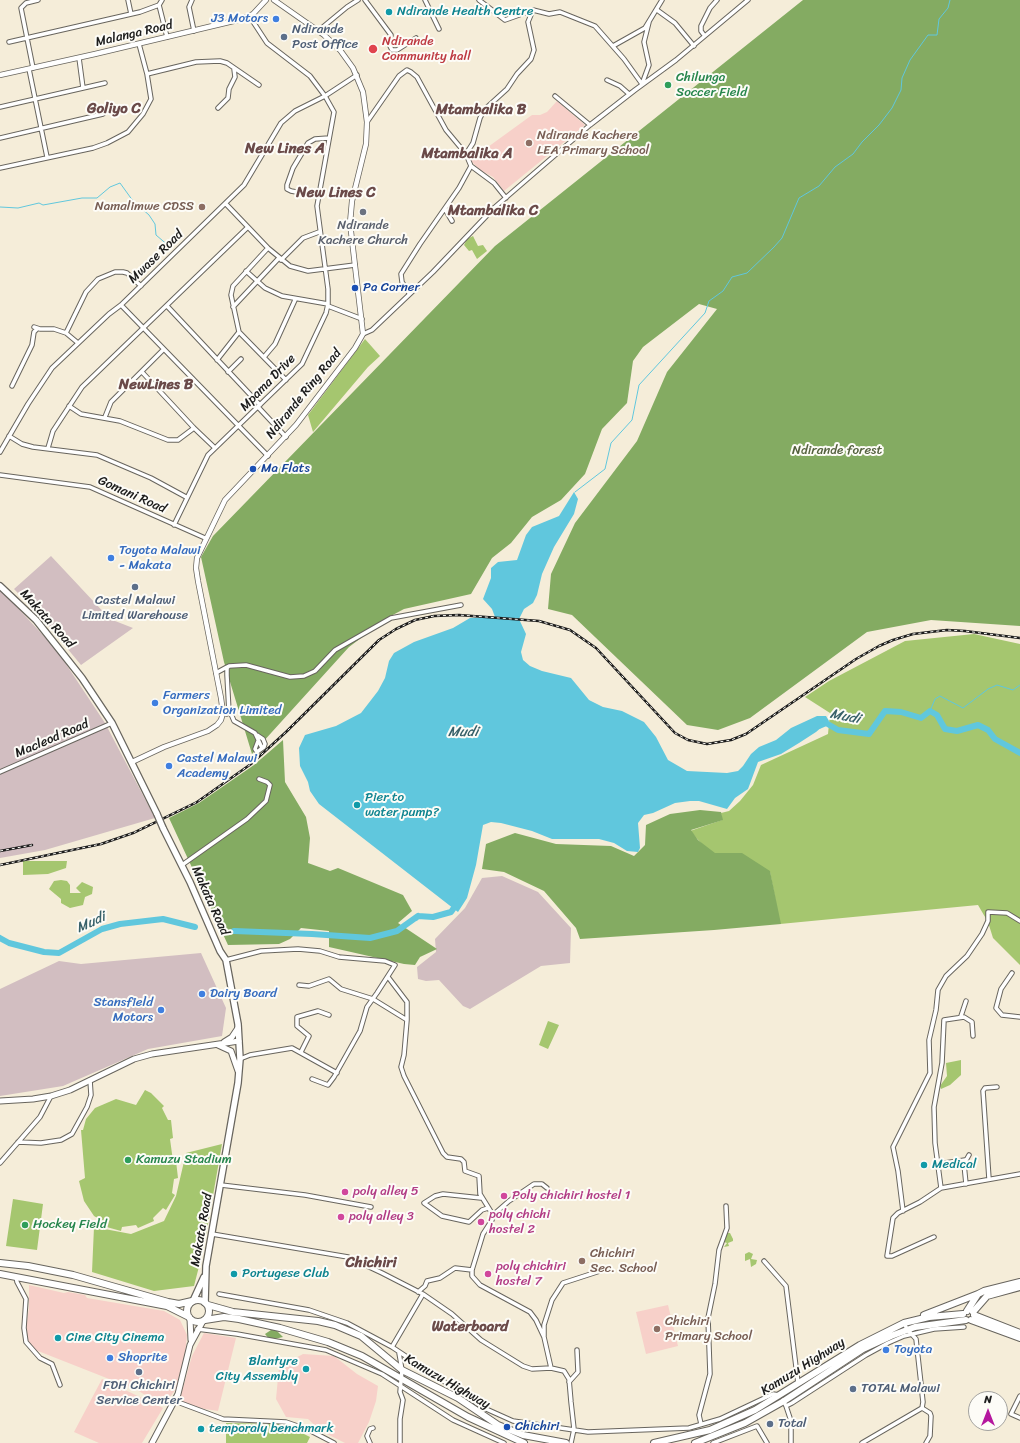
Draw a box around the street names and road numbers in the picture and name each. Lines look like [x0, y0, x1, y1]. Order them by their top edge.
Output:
street label: Malanga Road [94, 18, 174, 50]
street label: Mwase Road [125, 227, 187, 287]
street label: Ndirande Ring Road [263, 346, 345, 442]
street label: Mpama Drive [237, 351, 299, 415]
street label: Gomani Road [95, 473, 169, 517]
street label: Makata Road [16, 586, 78, 652]
street label: Macleod Road [13, 716, 91, 762]
street label: Makata Road [188, 864, 232, 938]
street label: Makata Road [188, 1192, 216, 1268]
street label: Kamuzu Highway [758, 1335, 848, 1399]
street label: Kamuzu Highway [401, 1351, 493, 1413]

